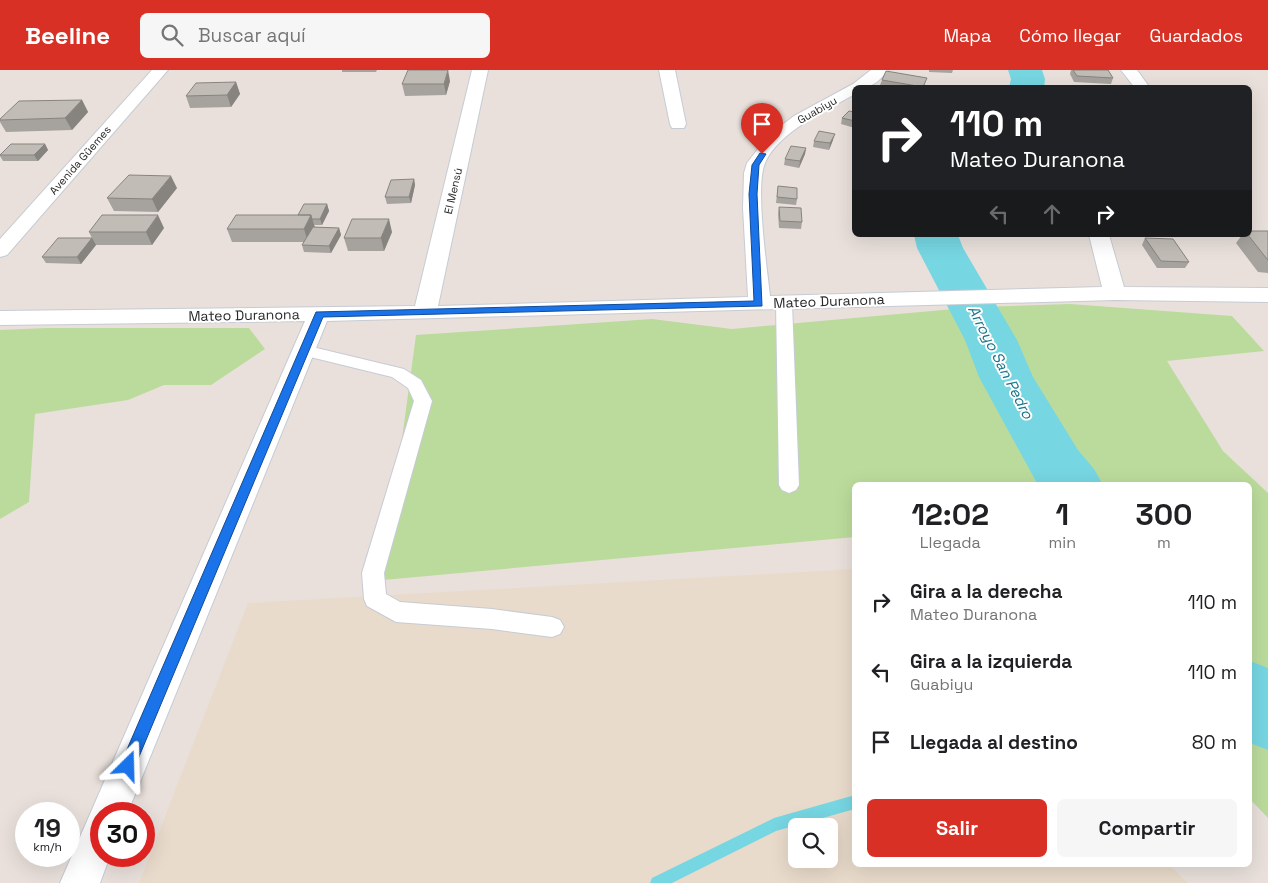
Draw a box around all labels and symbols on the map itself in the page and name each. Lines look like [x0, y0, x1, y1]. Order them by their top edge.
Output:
street label: Guabiyu [795, 93, 839, 127]
pin [741, 103, 783, 154]
street label: Avenida Güemes [46, 122, 114, 197]
street label: El Mensú [441, 167, 465, 215]
street label: Mateo Duranona [773, 290, 885, 312]
water label: Arroyo San Pedro [964, 302, 1038, 423]
street label: Mateo Duranona [188, 305, 300, 325]
position arrow [101, 739, 153, 791]
speed limit sign: 30 [90, 802, 155, 867]

